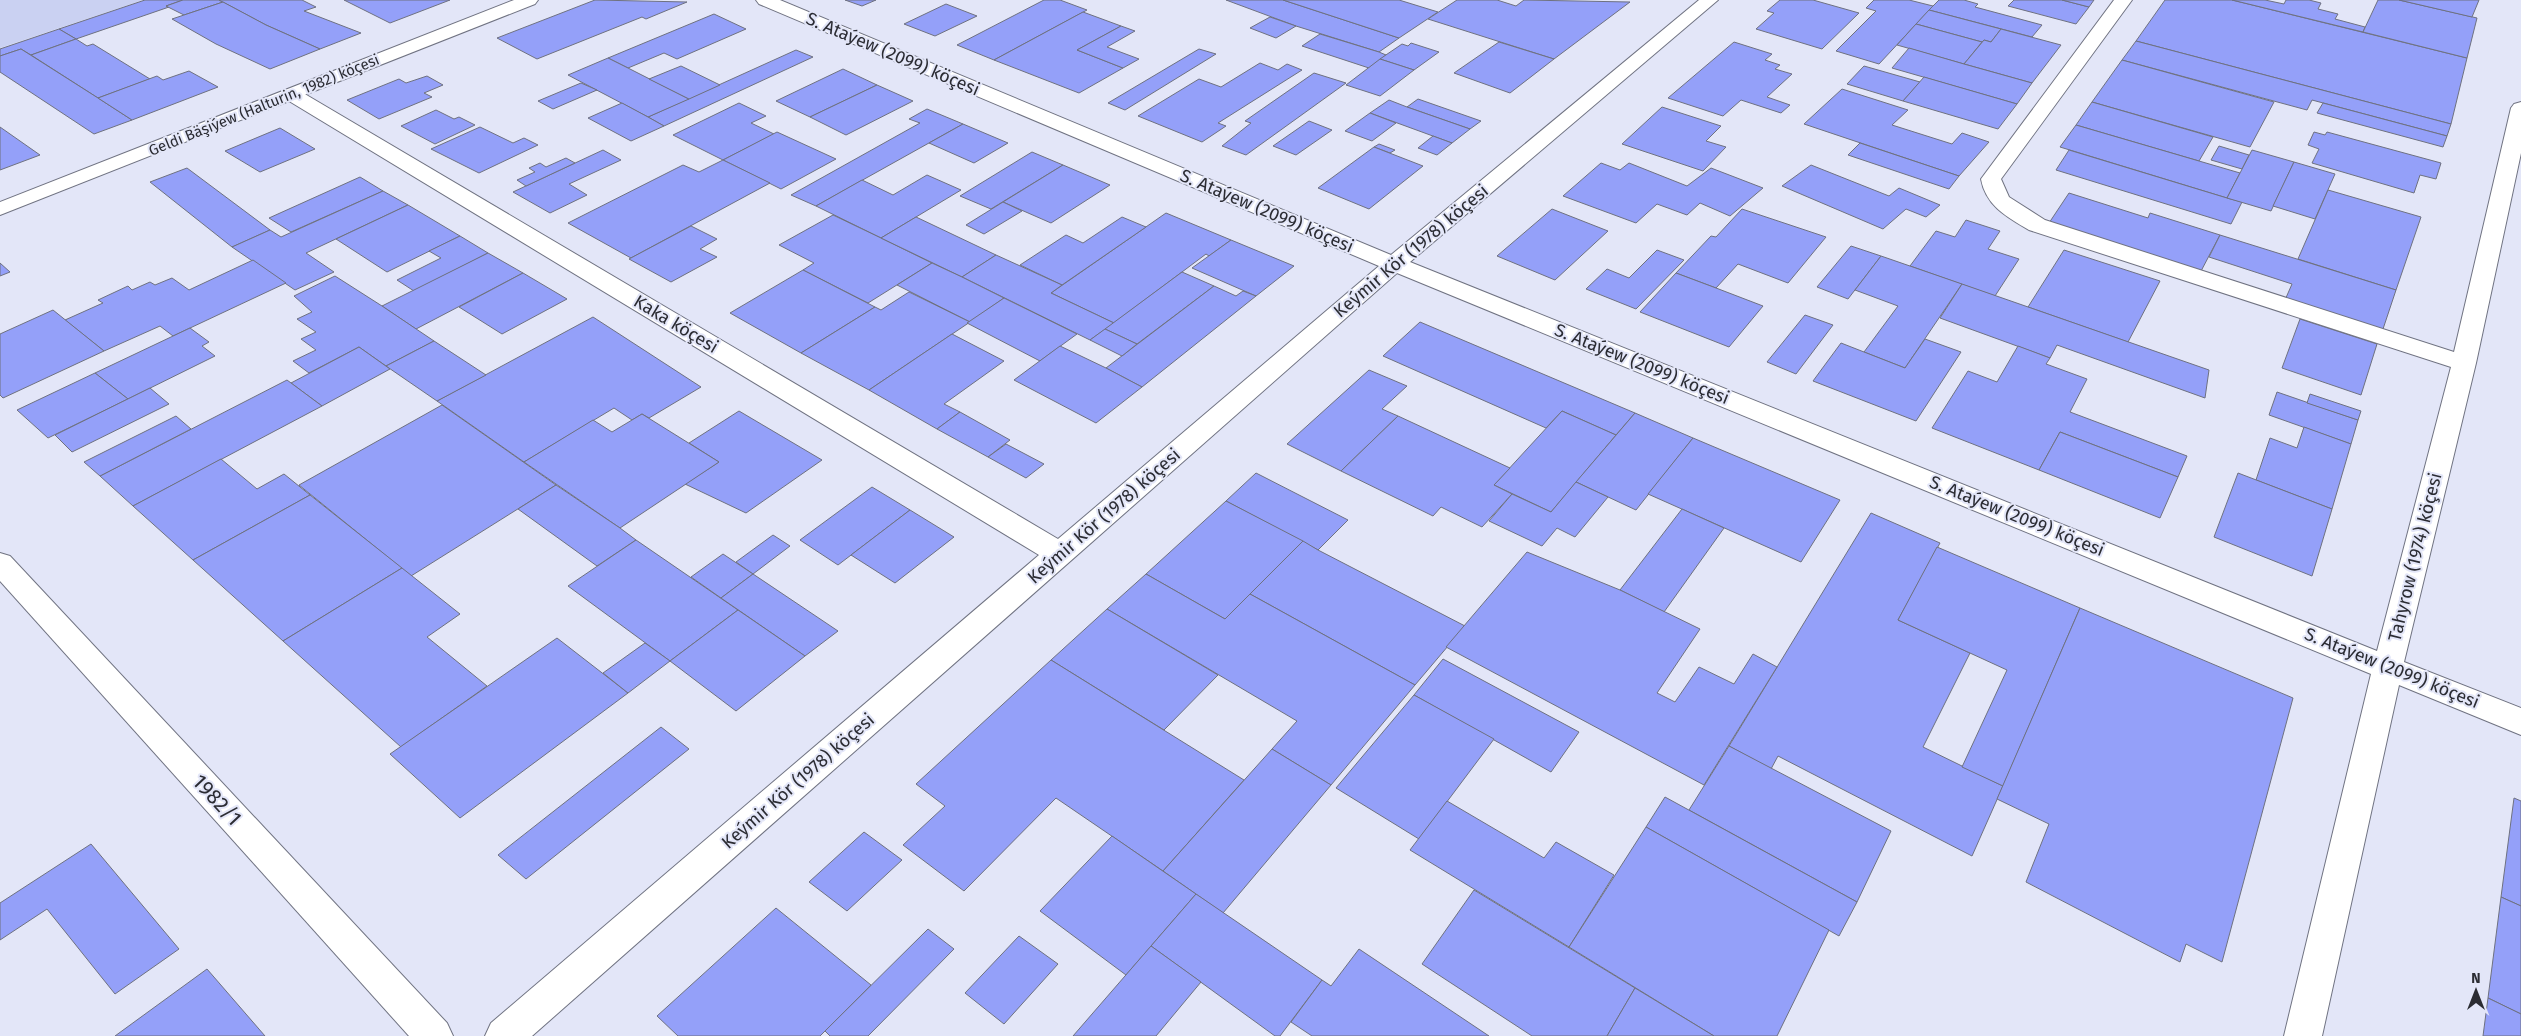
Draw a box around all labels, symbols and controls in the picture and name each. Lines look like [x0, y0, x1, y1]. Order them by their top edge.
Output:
street label: S. Ataýew (2099) köçesi [803, 7, 983, 101]
street label: Geldi Bäşiýew (Halturin, 1982) köçesi [146, 50, 382, 160]
street label: S. Ataýew (2099) köçesi [1177, 164, 1357, 258]
street label: Keýmir Kör (1978) köçesi [1329, 180, 1493, 322]
street label: Kaka köçesi [630, 290, 722, 358]
street label: S. Ataýew (2099) köçesi [1551, 319, 1733, 409]
street label: Keýmir Kör (1978) köçesi [1023, 444, 1185, 588]
street label: Tahyrow (1974) köçesi [2383, 470, 2447, 644]
street label: S. Ataýew (2099) köçesi [1926, 471, 2108, 561]
street label: S. Ataýew (2099) köçesi [2301, 623, 2483, 713]
street label: Keýmir Kör (1978) köçesi [717, 709, 879, 853]
street label: 1982/1 [187, 769, 247, 831]
north arrow [2451, 966, 2501, 1016]
text: N [2471, 970, 2481, 987]

